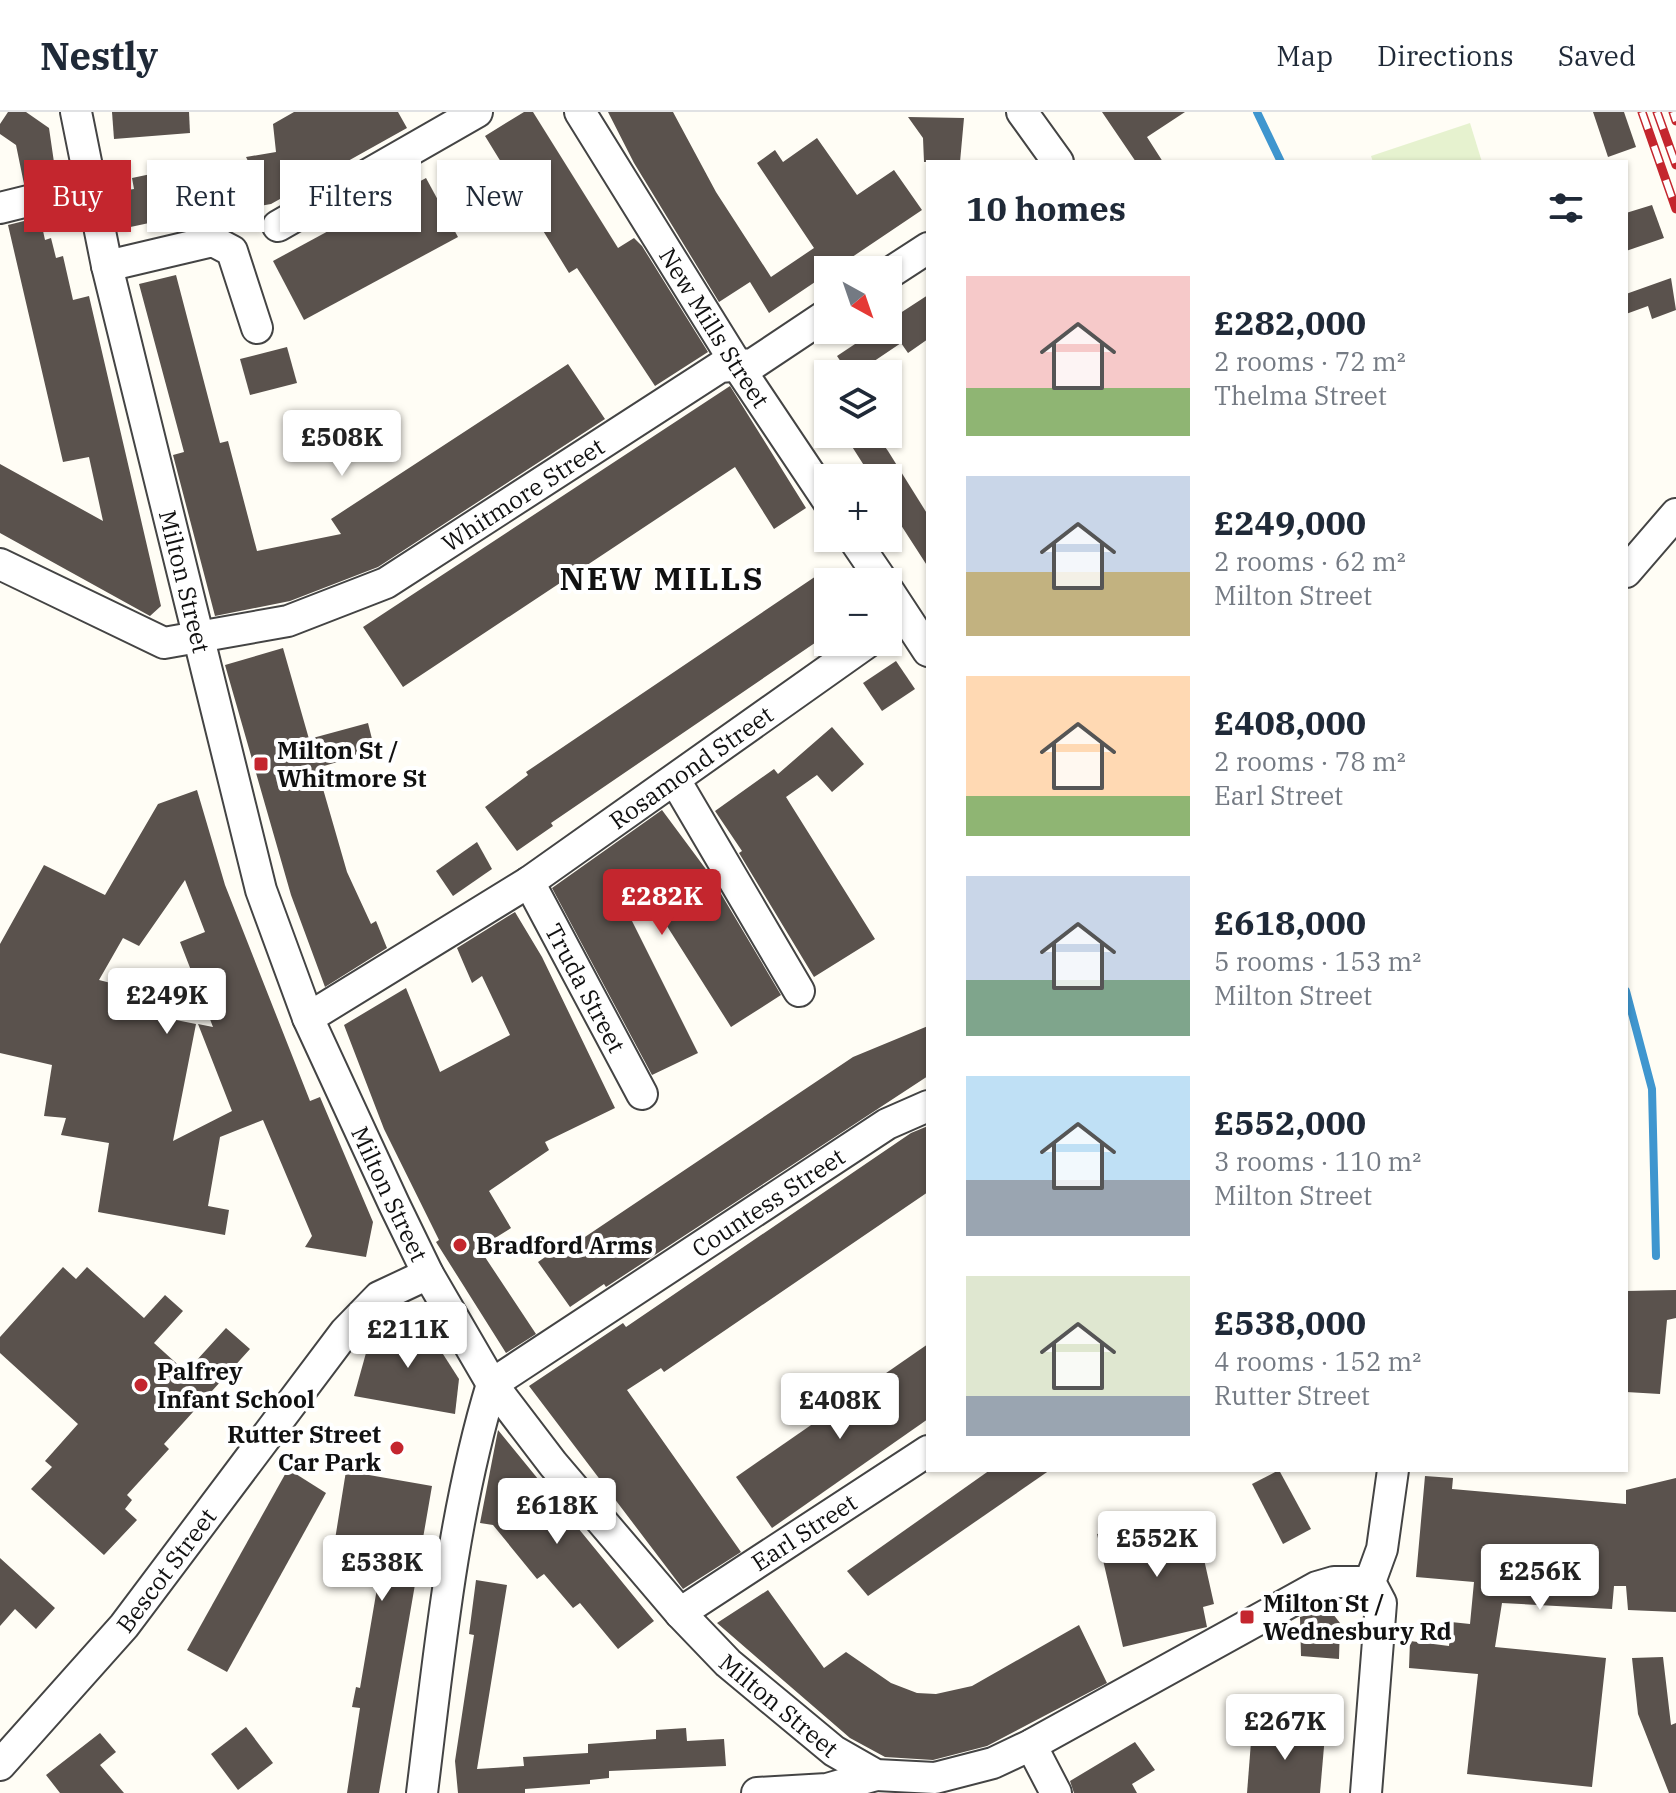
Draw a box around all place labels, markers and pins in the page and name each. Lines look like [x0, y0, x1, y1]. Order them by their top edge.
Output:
pin: £508K [286, 410, 398, 478]
place label: Milton St / Whitmore St [277, 734, 427, 794]
marker: Milton St / Whitmore St [252, 755, 270, 773]
pin: £282K [606, 869, 718, 937]
pin: £249K [111, 968, 223, 1036]
place label: Bradford Arms [476, 1229, 653, 1261]
marker: Bradford Arms [451, 1236, 469, 1254]
pin: £211K [352, 1302, 464, 1370]
place label: Palfrey Infant School [157, 1355, 315, 1415]
pin: £408K [784, 1373, 896, 1441]
marker: Palfrey Infant School [132, 1376, 150, 1394]
place label: Rutter Street Car Park [227, 1418, 381, 1478]
marker: Rutter Street Car Park [388, 1439, 406, 1457]
pin: £618K [501, 1478, 613, 1546]
pin: £552K [1101, 1511, 1213, 1579]
pin: £538K [326, 1535, 438, 1603]
pin: £256K [1484, 1544, 1596, 1612]
place label: Milton St / Wednesbury Rd [1263, 1587, 1452, 1647]
marker: Milton St / Wednesbury Rd [1238, 1608, 1256, 1626]
pin: £267K [1229, 1694, 1341, 1762]

